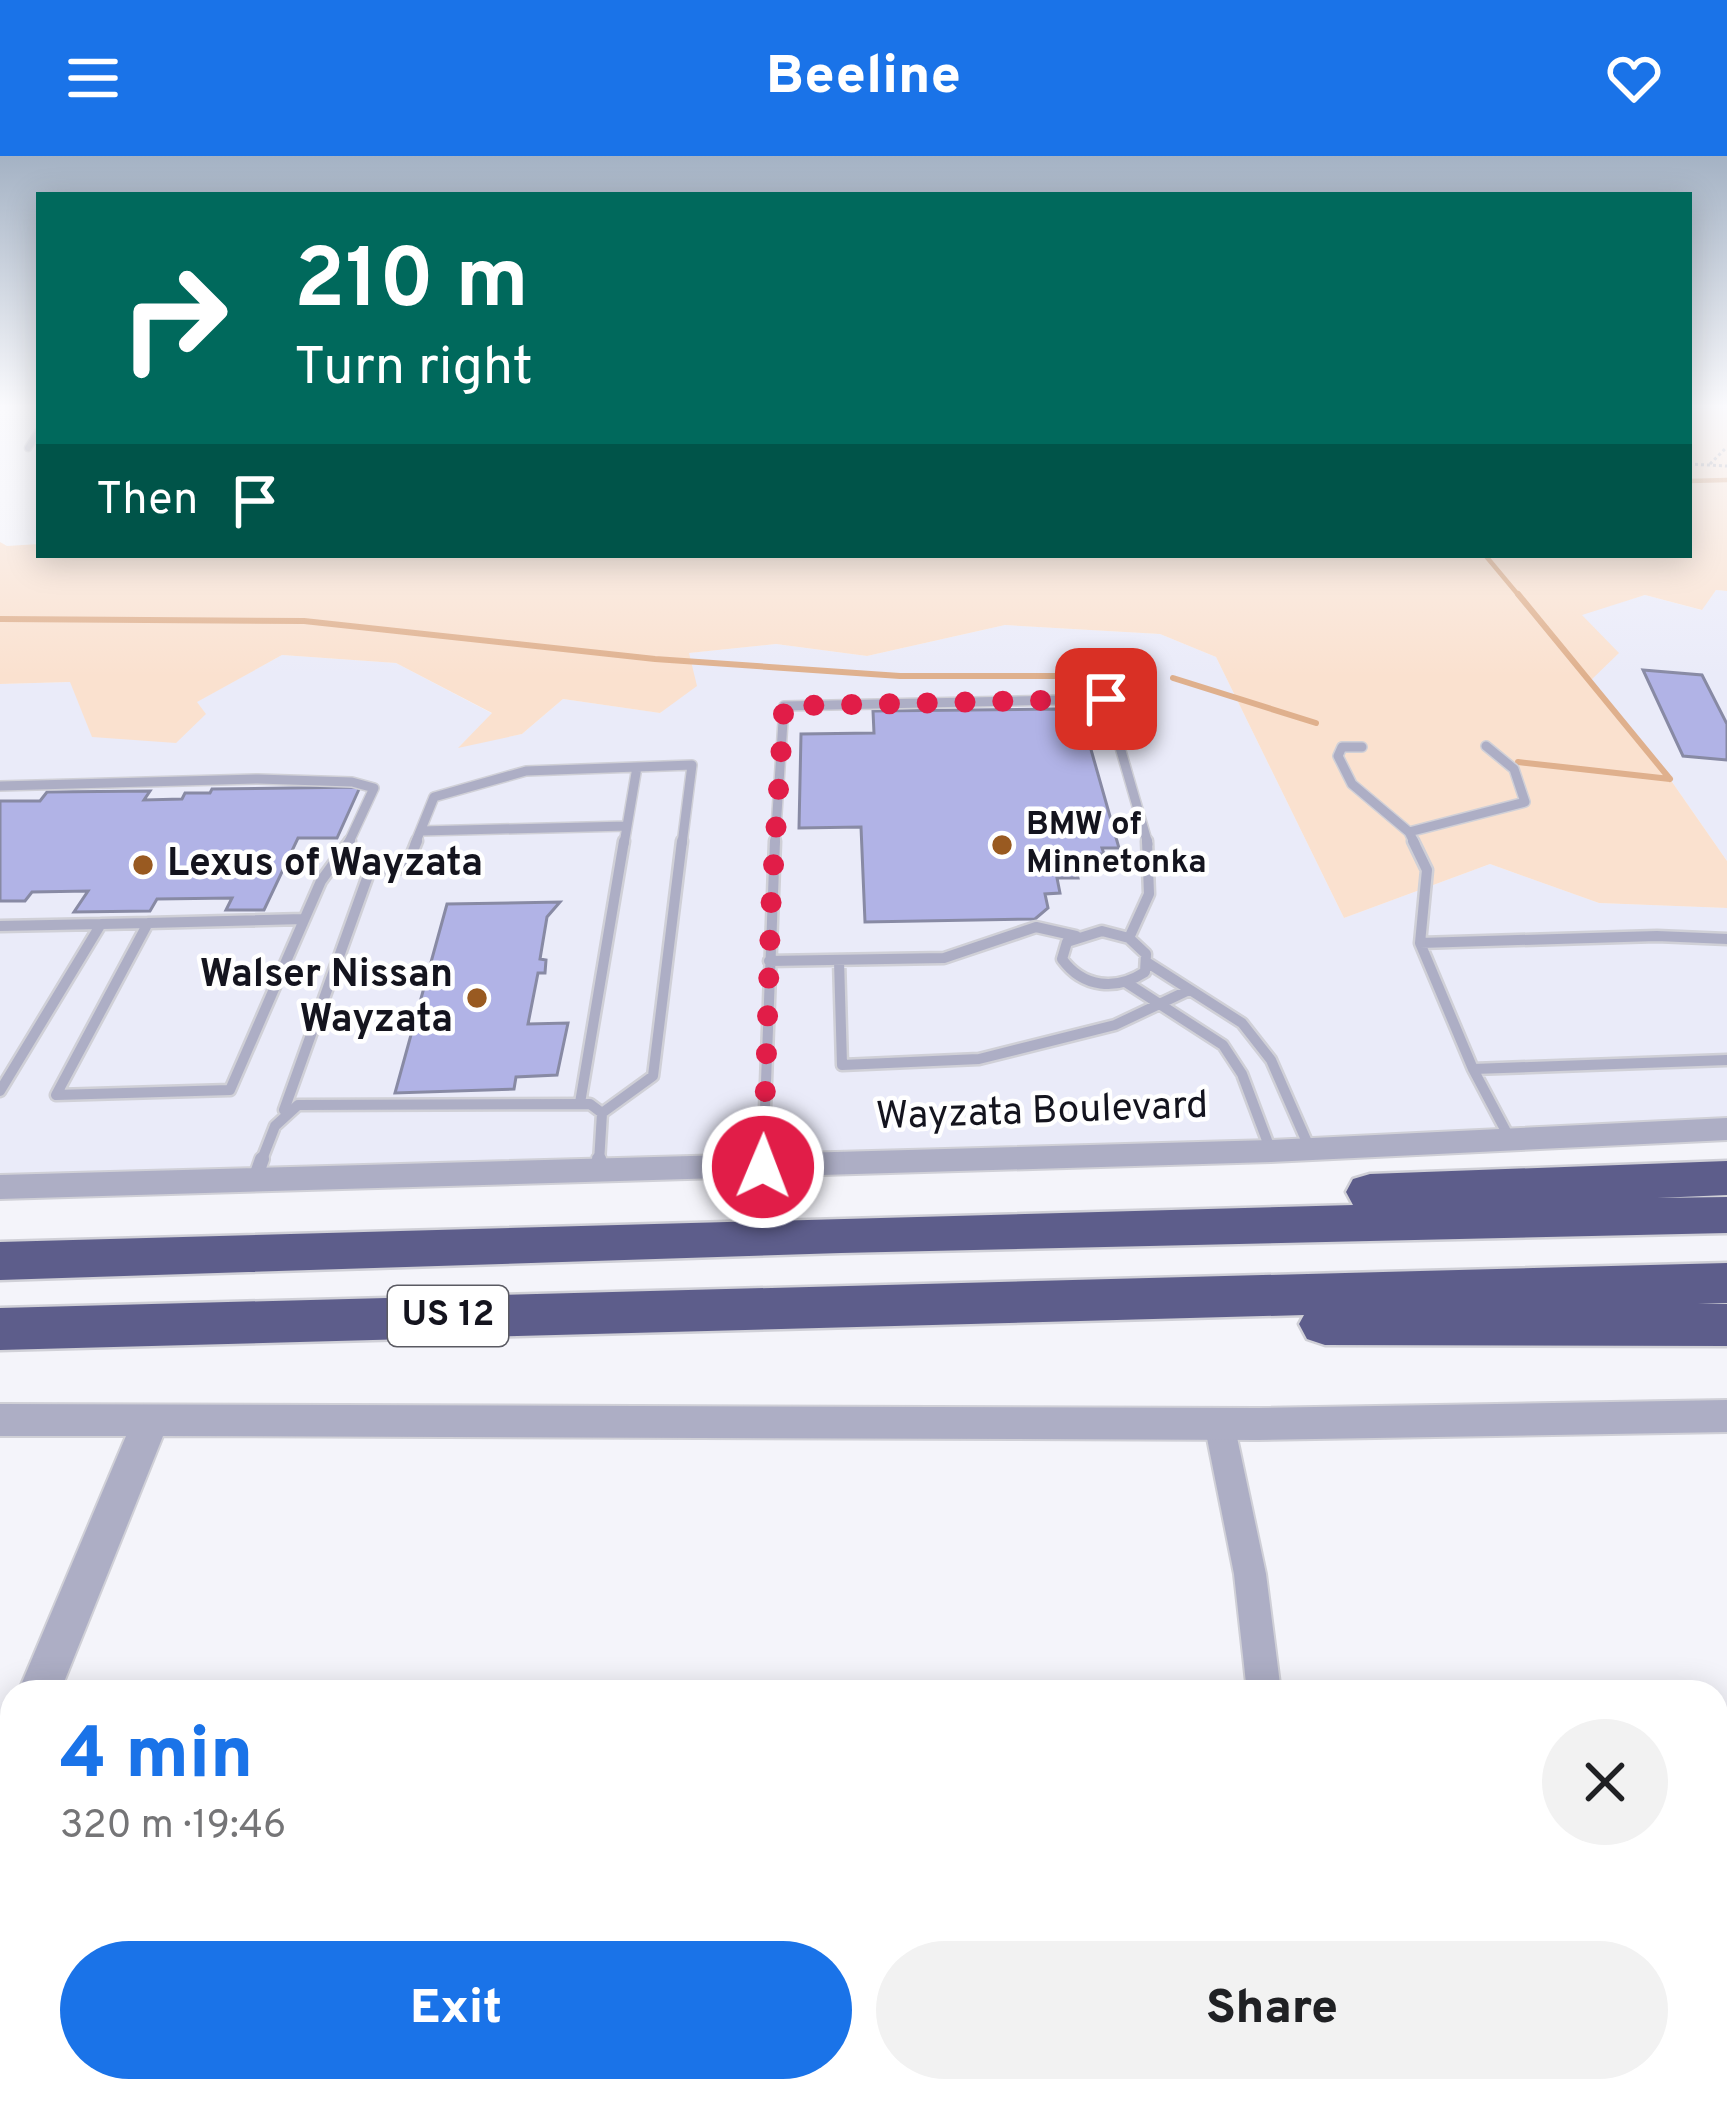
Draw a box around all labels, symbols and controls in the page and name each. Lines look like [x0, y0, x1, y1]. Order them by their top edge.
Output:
text: Beeline [766, 44, 961, 113]
icon: menu [60, 45, 126, 111]
icon: heart [1601, 45, 1667, 111]
text: 210 m [294, 231, 529, 337]
icon: right [96, 240, 252, 396]
text: Turn right [294, 335, 533, 404]
icon: arrive [222, 468, 288, 534]
text: Then [96, 473, 198, 530]
pin [1055, 648, 1157, 750]
icon: arrive [1073, 666, 1139, 732]
place label: BMW of Minnetonka [1026, 805, 1207, 885]
marker: BMW of Minnetonka [989, 832, 1015, 858]
place label: Lexus of Wayzata [167, 841, 483, 890]
marker: Lexus of Wayzata [130, 852, 156, 878]
place label: Walser Nissan Wayzata [200, 952, 453, 1046]
marker: Walser Nissan Wayzata [464, 985, 490, 1011]
street label: Wayzata Boulevard [875, 1083, 1209, 1143]
position arrow [700, 1104, 826, 1230]
road number: US 12 [388, 1286, 508, 1346]
text: 4 min [60, 1712, 253, 1804]
button: close [1542, 1719, 1668, 1845]
text: 320 m · 19:46 [60, 1803, 286, 1852]
button: Exit [60, 1941, 852, 2079]
button: Share [876, 1941, 1668, 2079]

